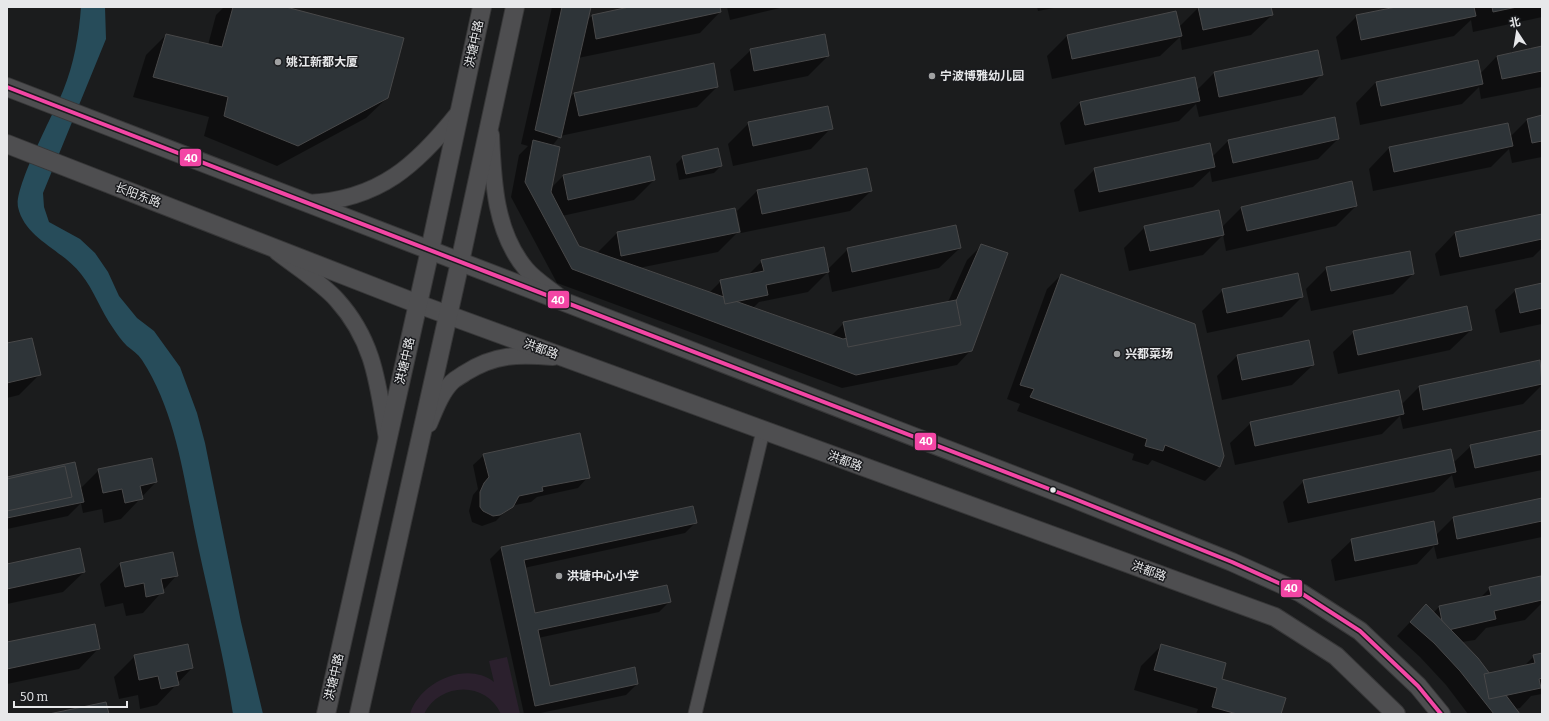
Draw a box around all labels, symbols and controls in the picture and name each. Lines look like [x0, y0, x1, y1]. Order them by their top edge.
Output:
north arrow [1497, 12, 1537, 52]
text: 北 [1508, 15, 1522, 30]
street label: 洪塘中路 [462, 19, 486, 69]
place label: 姚江新都大厦 [286, 55, 358, 69]
marker: 姚江新都大厦 [273, 57, 283, 67]
place label: 宁波博雅幼儿园 [940, 69, 1024, 83]
marker: 宁波博雅幼儿园 [927, 71, 937, 81]
line badge: 40 [179, 148, 202, 167]
text: 40 [184, 152, 198, 165]
street label: 长阳东路 [113, 180, 163, 210]
line badge: 40 [547, 290, 570, 309]
text: 40 [551, 294, 565, 307]
street label: 洪塘中路 [393, 336, 417, 386]
street label: 洪都路 [522, 336, 560, 362]
place label: 兴都菜场 [1125, 347, 1173, 361]
marker: 兴都菜场 [1112, 349, 1122, 359]
line badge: 40 [914, 432, 937, 451]
text: 40 [919, 435, 933, 448]
street label: 洪都路 [826, 448, 864, 474]
unlabelled marker [1048, 485, 1058, 495]
street label: 洪都路 [1130, 558, 1168, 584]
place label: 洪塘中心小学 [567, 569, 639, 583]
marker: 洪塘中心小学 [554, 571, 564, 581]
line badge: 40 [1280, 579, 1303, 598]
text: 40 [1284, 582, 1298, 595]
street label: 洪塘中路 [322, 652, 346, 702]
scale bar [14, 683, 127, 709]
text: 50 m [20, 690, 49, 704]

